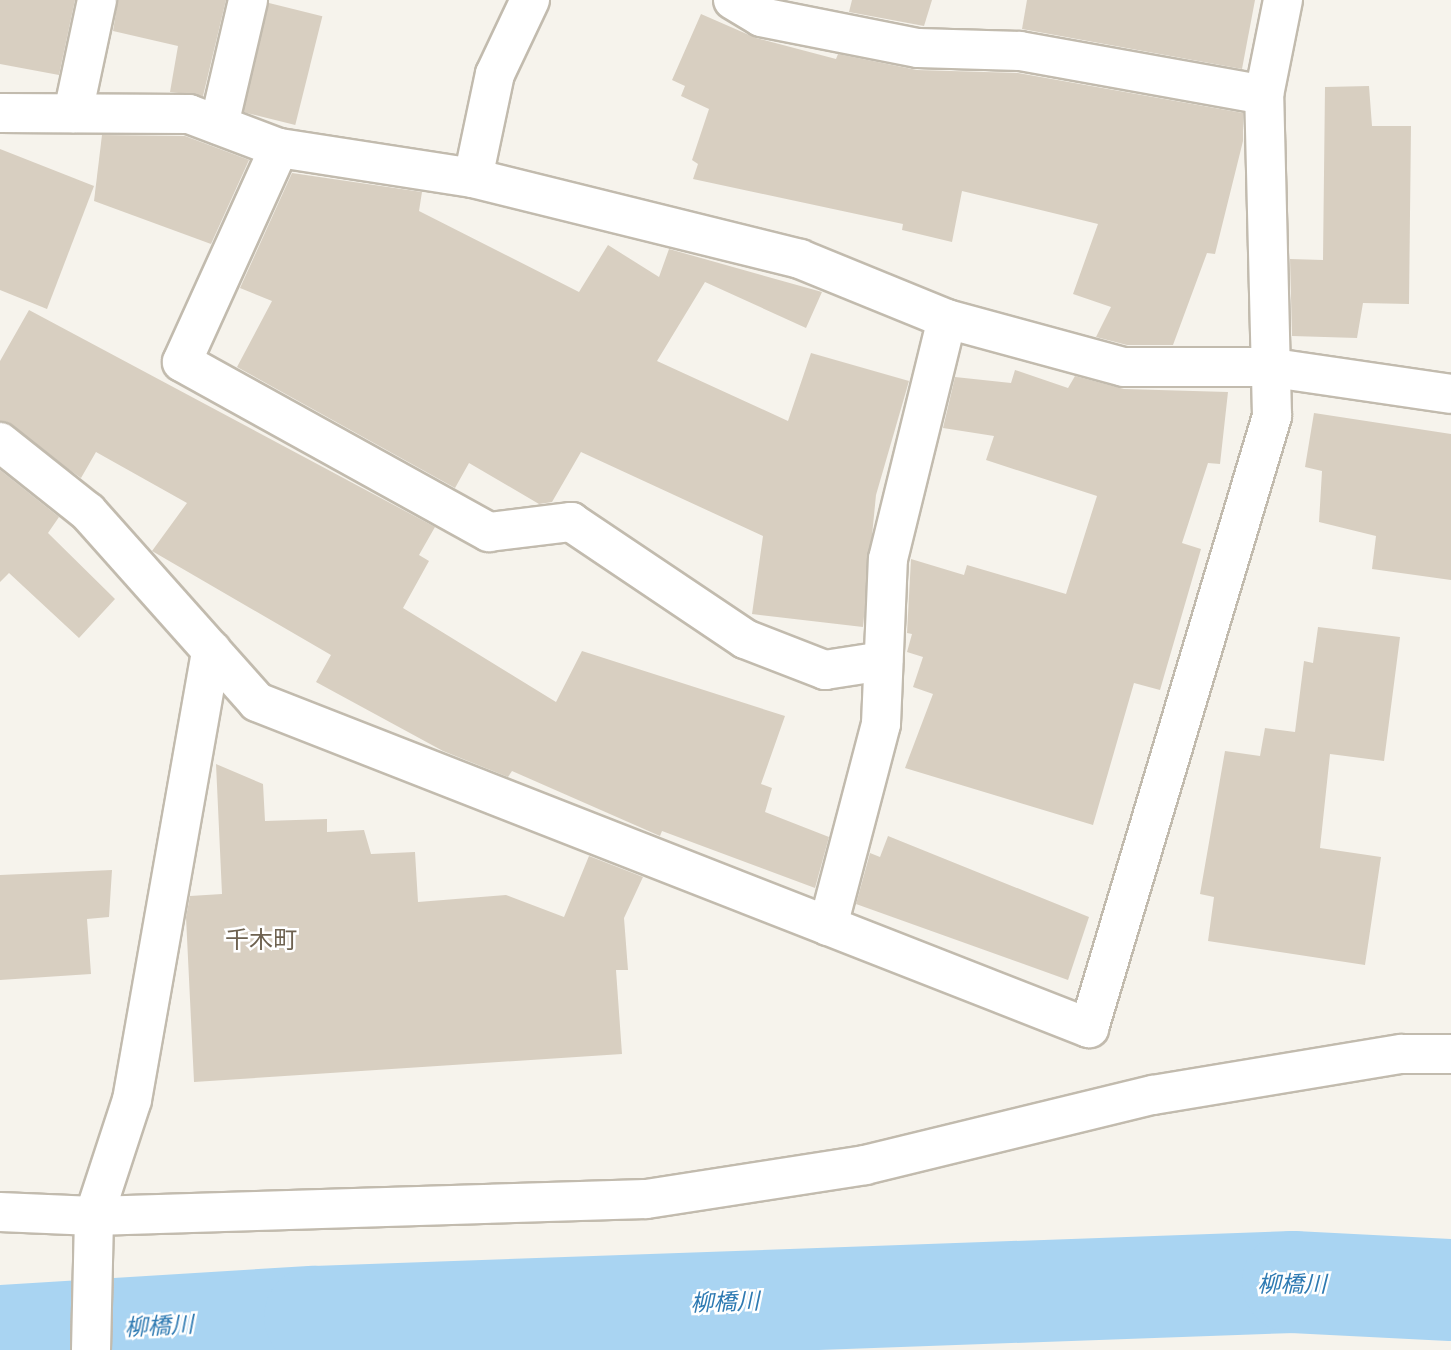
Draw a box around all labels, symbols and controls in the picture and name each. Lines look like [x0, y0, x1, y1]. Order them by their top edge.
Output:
district label: 千木町 [225, 926, 297, 954]
water label: 柳橋川 [1258, 1270, 1326, 1298]
water label: 柳橋川 [690, 1287, 760, 1317]
water label: 柳橋川 [124, 1310, 194, 1342]

